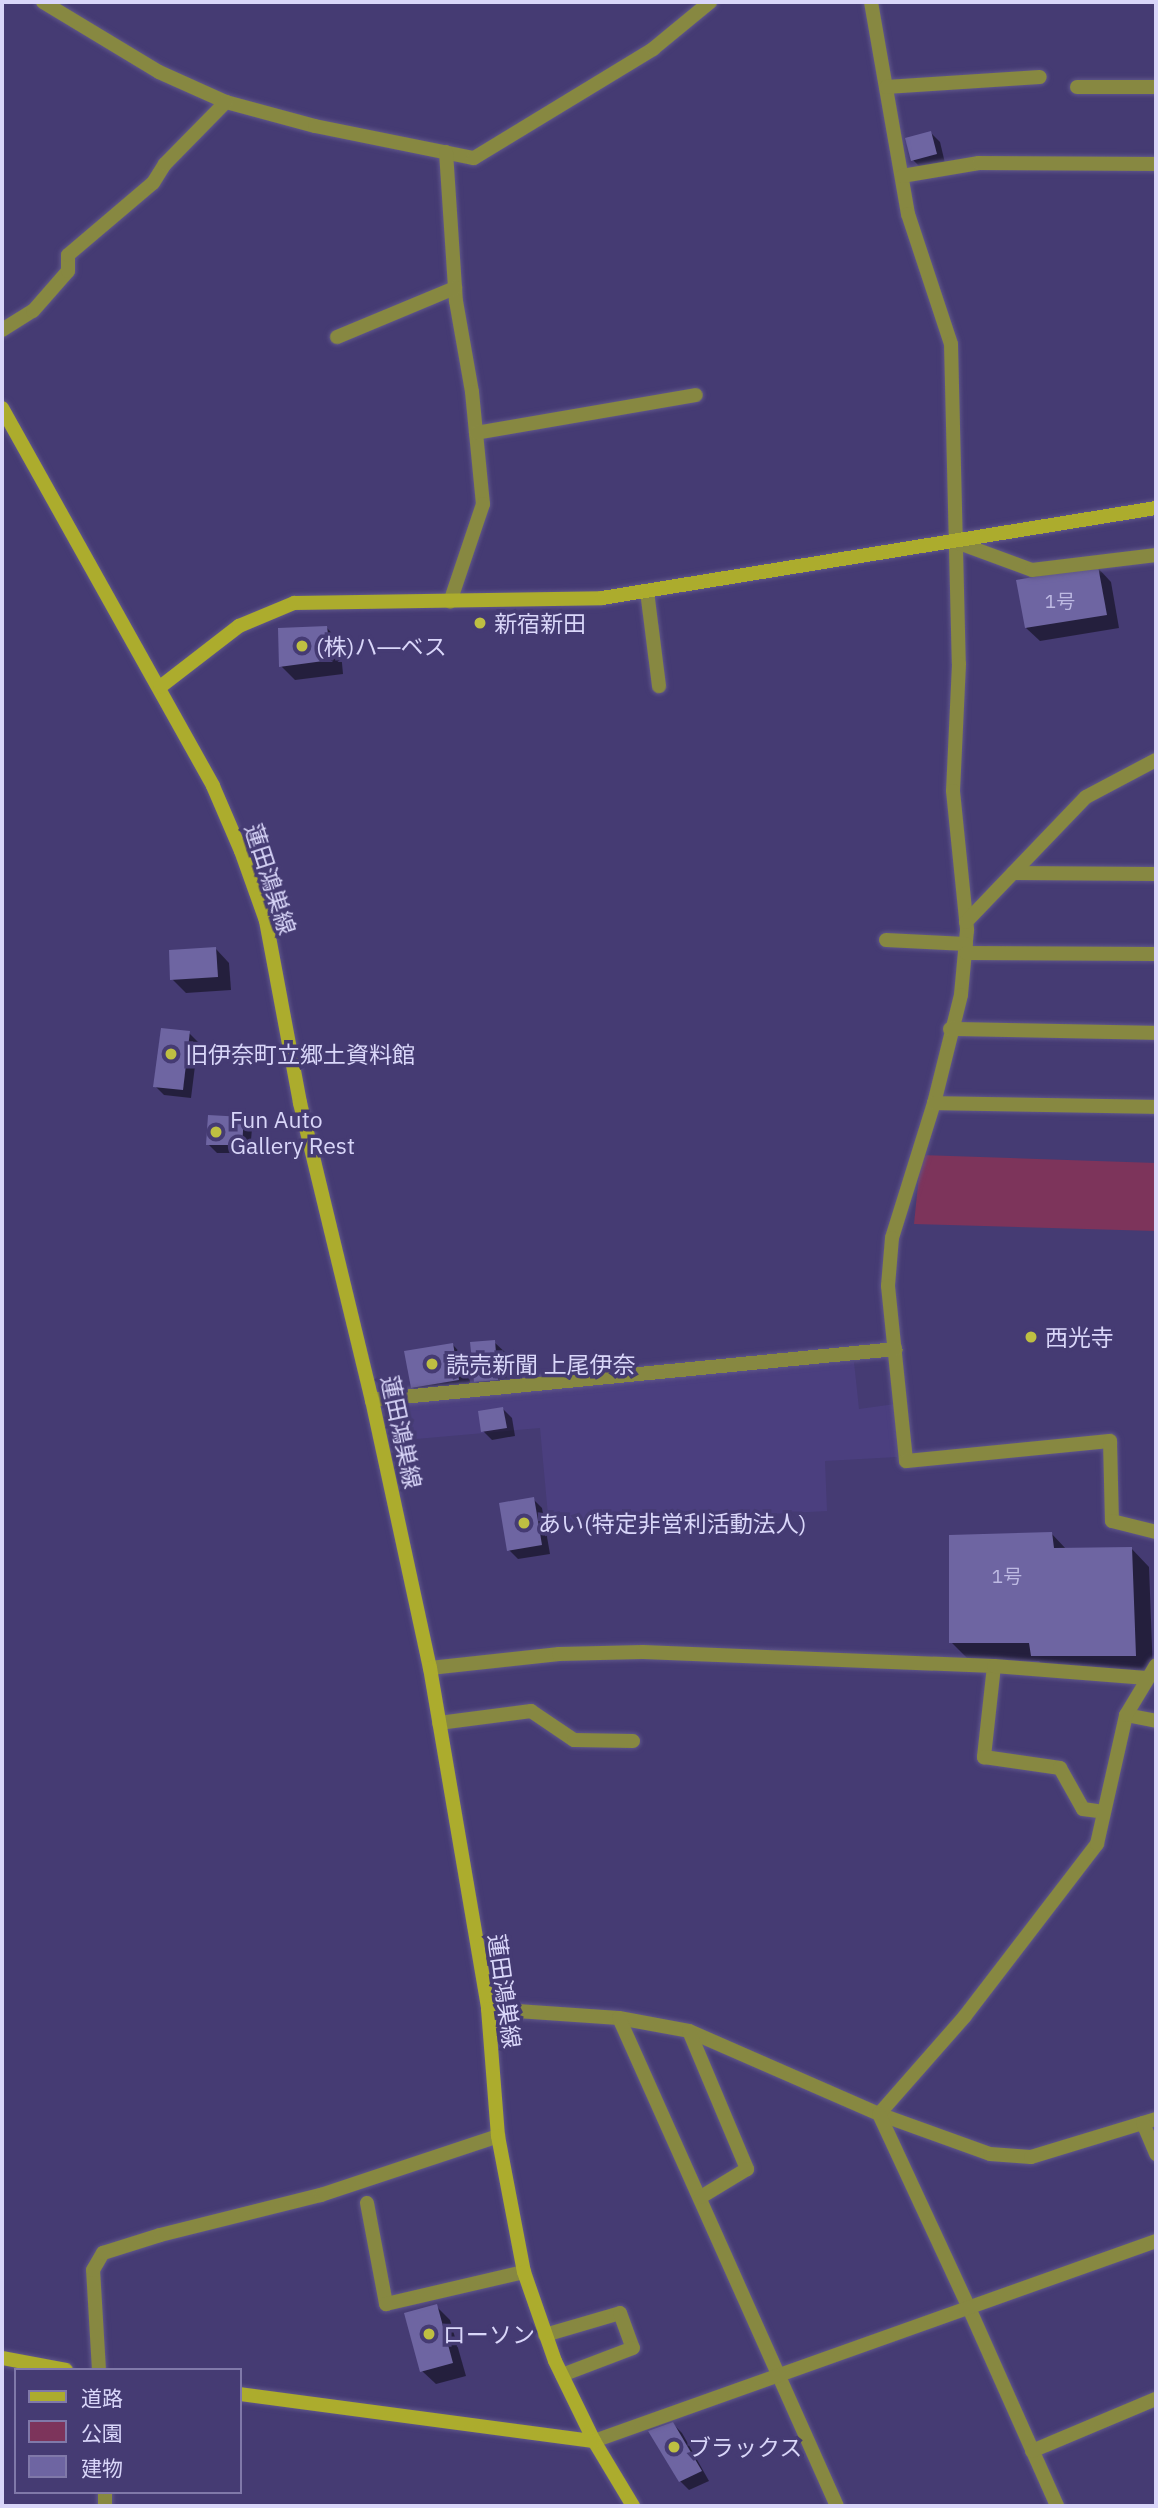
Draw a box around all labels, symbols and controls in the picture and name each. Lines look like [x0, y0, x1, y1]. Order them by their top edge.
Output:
house number: 1号 [1045, 591, 1075, 613]
place label: 新宿新田 [494, 609, 586, 637]
marker: 新宿新田 [472, 615, 488, 631]
place label: (株)ハ―ベス [316, 632, 446, 660]
marker: (株)ハ―ベス [294, 638, 310, 654]
street label: 蓮田鴻巣線 [240, 820, 302, 938]
place label: 旧伊奈町立郷土資料館 [185, 1040, 415, 1068]
marker: 旧伊奈町立郷土資料館 [163, 1046, 179, 1062]
place label: Fun Auto Gallery Rest [230, 1105, 355, 1159]
marker: Fun Auto Gallery Rest [208, 1124, 224, 1140]
place label: 西光寺 [1045, 1323, 1114, 1351]
marker: 西光寺 [1023, 1329, 1039, 1345]
place label: 読売新聞 上尾伊奈 [446, 1350, 635, 1378]
marker: 読売新聞 上尾伊奈 [424, 1356, 440, 1372]
street label: 蓮田鴻巣線 [377, 1373, 427, 1491]
place label: あい(特定非営利活動法人) [538, 1509, 806, 1537]
marker: あい(特定非営利活動法人) [516, 1515, 532, 1531]
house number: 1号 [992, 1566, 1022, 1588]
street label: 蓮田鴻巣線 [483, 1932, 527, 2050]
place label: ローソン [443, 2320, 535, 2348]
marker: ローソン [421, 2326, 437, 2342]
legend [14, 2368, 242, 2494]
text: 道路 [81, 2384, 123, 2412]
text: 公園 [81, 2419, 123, 2447]
place label: ブラックス [688, 2433, 803, 2461]
marker: ブラックス [666, 2439, 682, 2455]
text: 建物 [81, 2454, 123, 2482]

